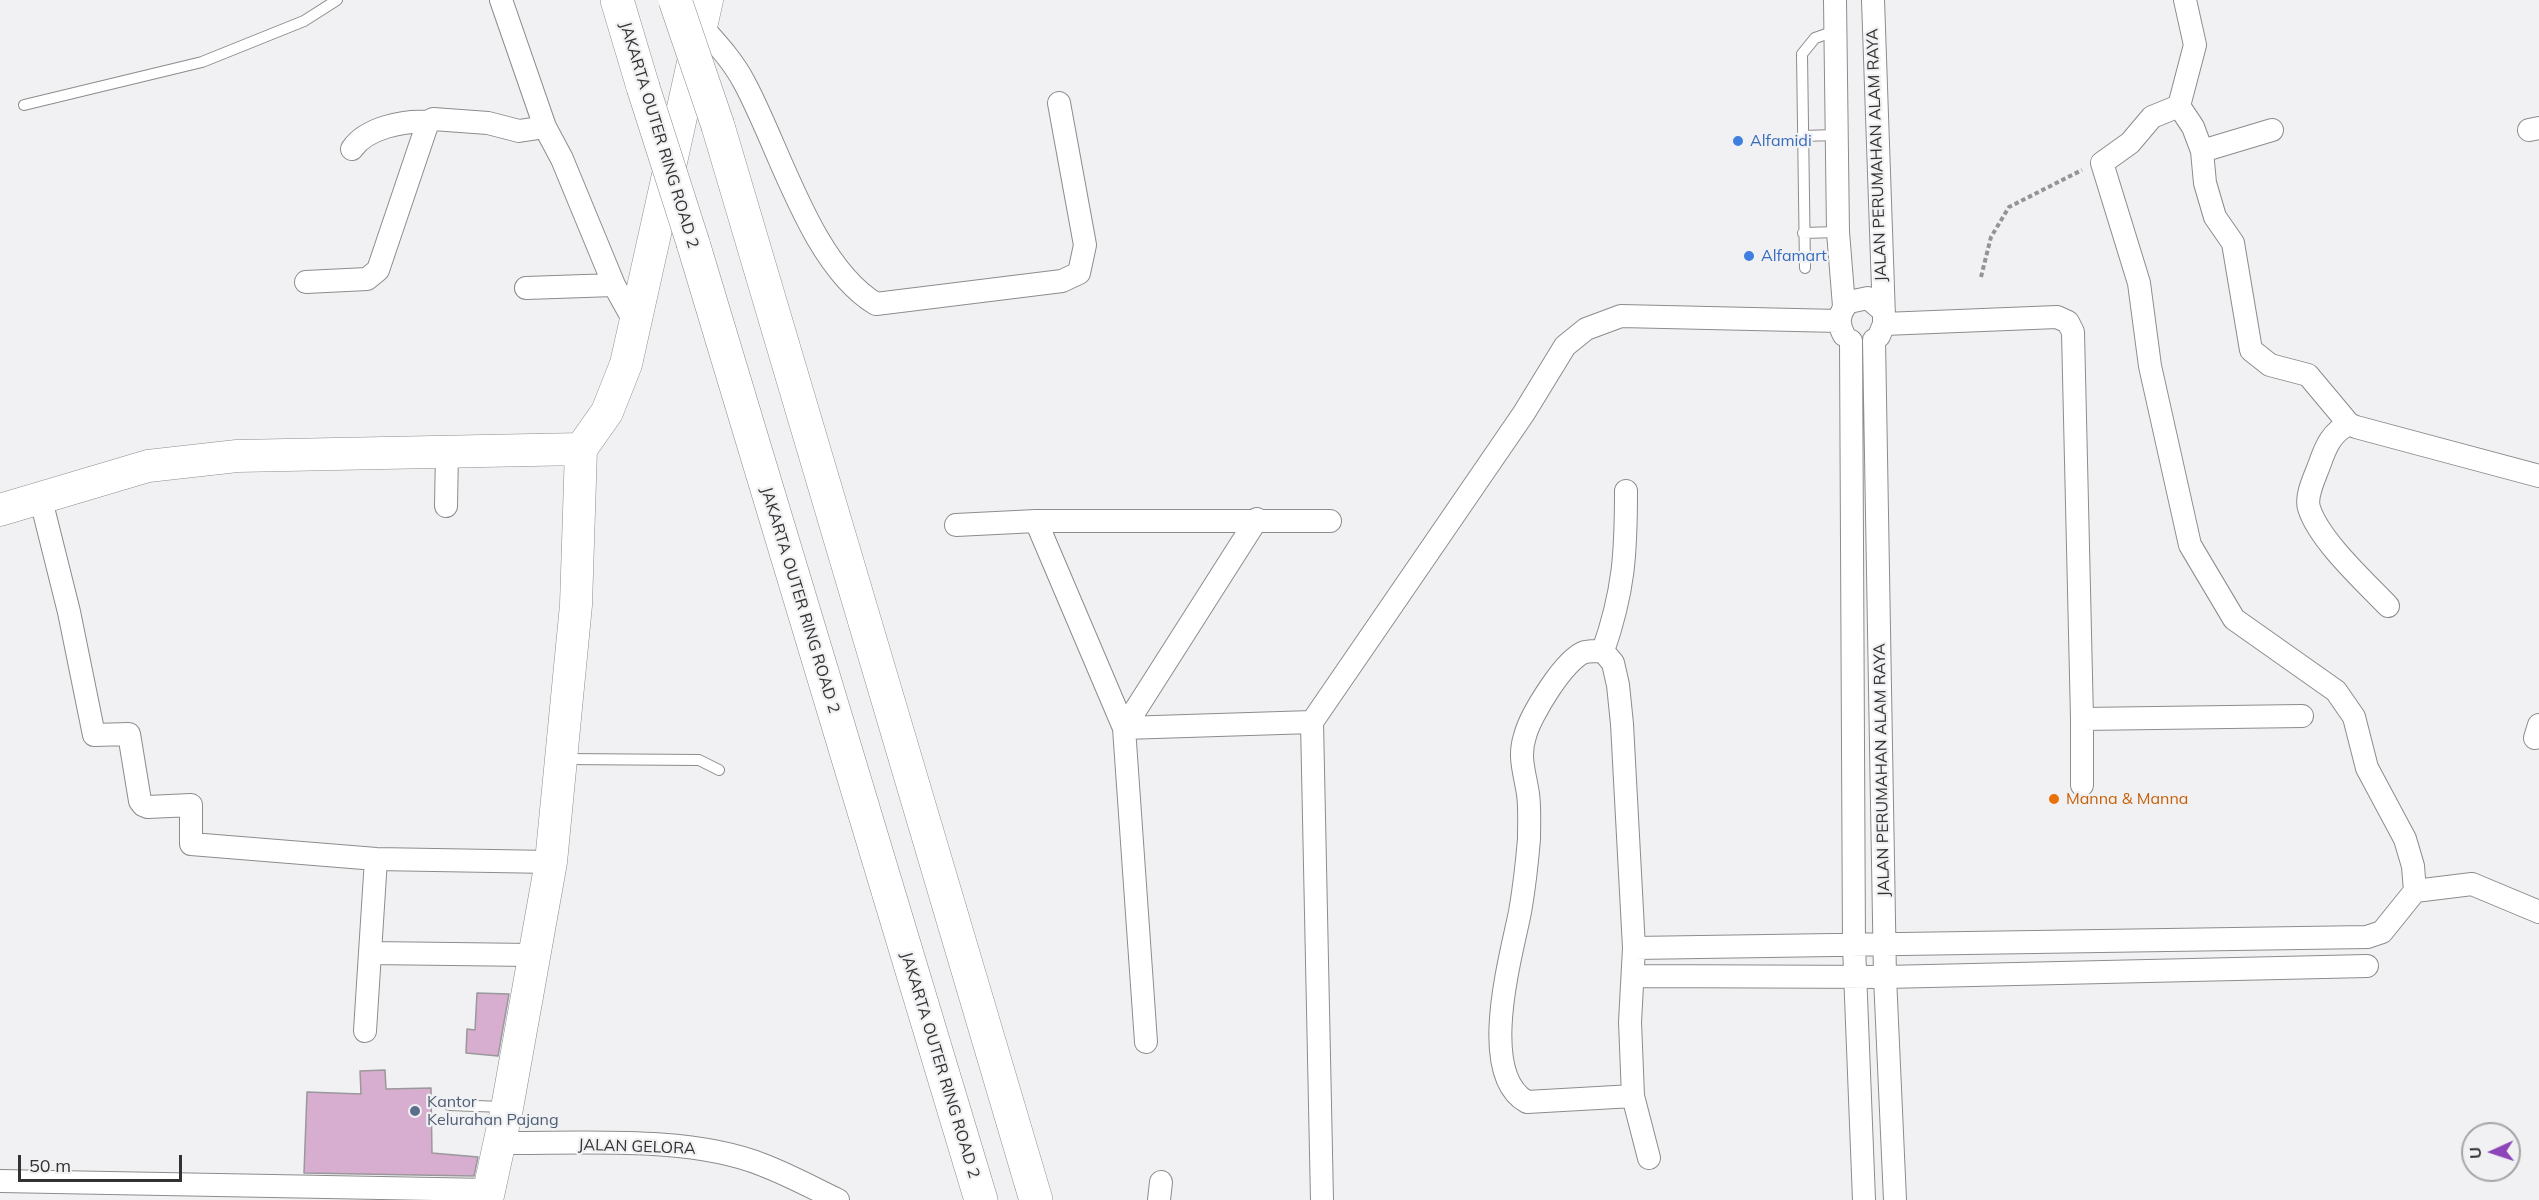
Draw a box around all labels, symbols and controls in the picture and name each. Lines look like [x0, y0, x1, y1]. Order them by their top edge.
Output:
street label: JAKARTA OUTER RING ROAD 2 [615, 20, 703, 250]
street label: JALAN PERUMAHAN ALAM RAYA [1863, 28, 1891, 282]
place label: Alfamidi [1750, 131, 1812, 151]
marker: Alfamidi [1731, 134, 1745, 148]
place label: Alfamart [1761, 246, 1827, 266]
marker: Alfamart [1742, 249, 1756, 263]
street label: JAKARTA OUTER RING ROAD 2 [756, 485, 844, 715]
street label: JALAN PERUMAHAN ALAM RAYA [1870, 643, 1894, 897]
place label: Manna & Manna [2066, 789, 2188, 809]
marker: Manna & Manna [2047, 792, 2061, 806]
street label: JAKARTA OUTER RING ROAD 2 [896, 950, 984, 1180]
place label: Kantor Kelurahan Pajang [427, 1092, 559, 1130]
marker: Kantor Kelurahan Pajang [408, 1104, 422, 1118]
north arrow [2461, 1122, 2521, 1182]
street label: JALAN GELORA [578, 1135, 696, 1159]
scale bar [21, 1143, 184, 1181]
text: U [2465, 1146, 2485, 1159]
text: 50 m [29, 1154, 71, 1177]

